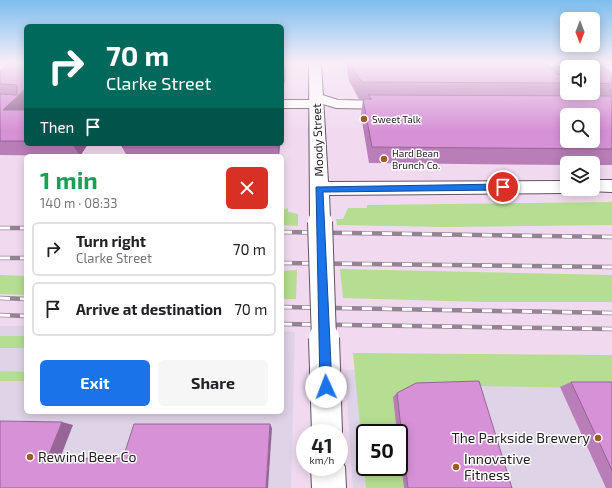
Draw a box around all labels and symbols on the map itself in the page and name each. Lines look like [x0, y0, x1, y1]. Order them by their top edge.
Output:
north arrow [560, 12, 600, 52]
street label: Moody Street [309, 103, 325, 177]
place label: Sweet Talk [372, 113, 421, 125]
marker: Sweet Talk [359, 114, 369, 124]
place label: Hard Bean Brunch Co. [392, 147, 440, 171]
marker: Hard Bean Brunch Co. [379, 154, 389, 164]
pin [486, 170, 520, 204]
position arrow [305, 366, 347, 408]
speed limit sign: 50 [356, 424, 408, 476]
place label: The Parkside Brewery [452, 429, 591, 446]
marker: The Parkside Brewery [593, 433, 603, 443]
place label: Rewind Beer Co [38, 448, 137, 465]
place label: Innovative Fitness [464, 450, 531, 483]
marker: Rewind Beer Co [25, 452, 35, 462]
marker: Innovative Fitness [451, 462, 461, 472]

